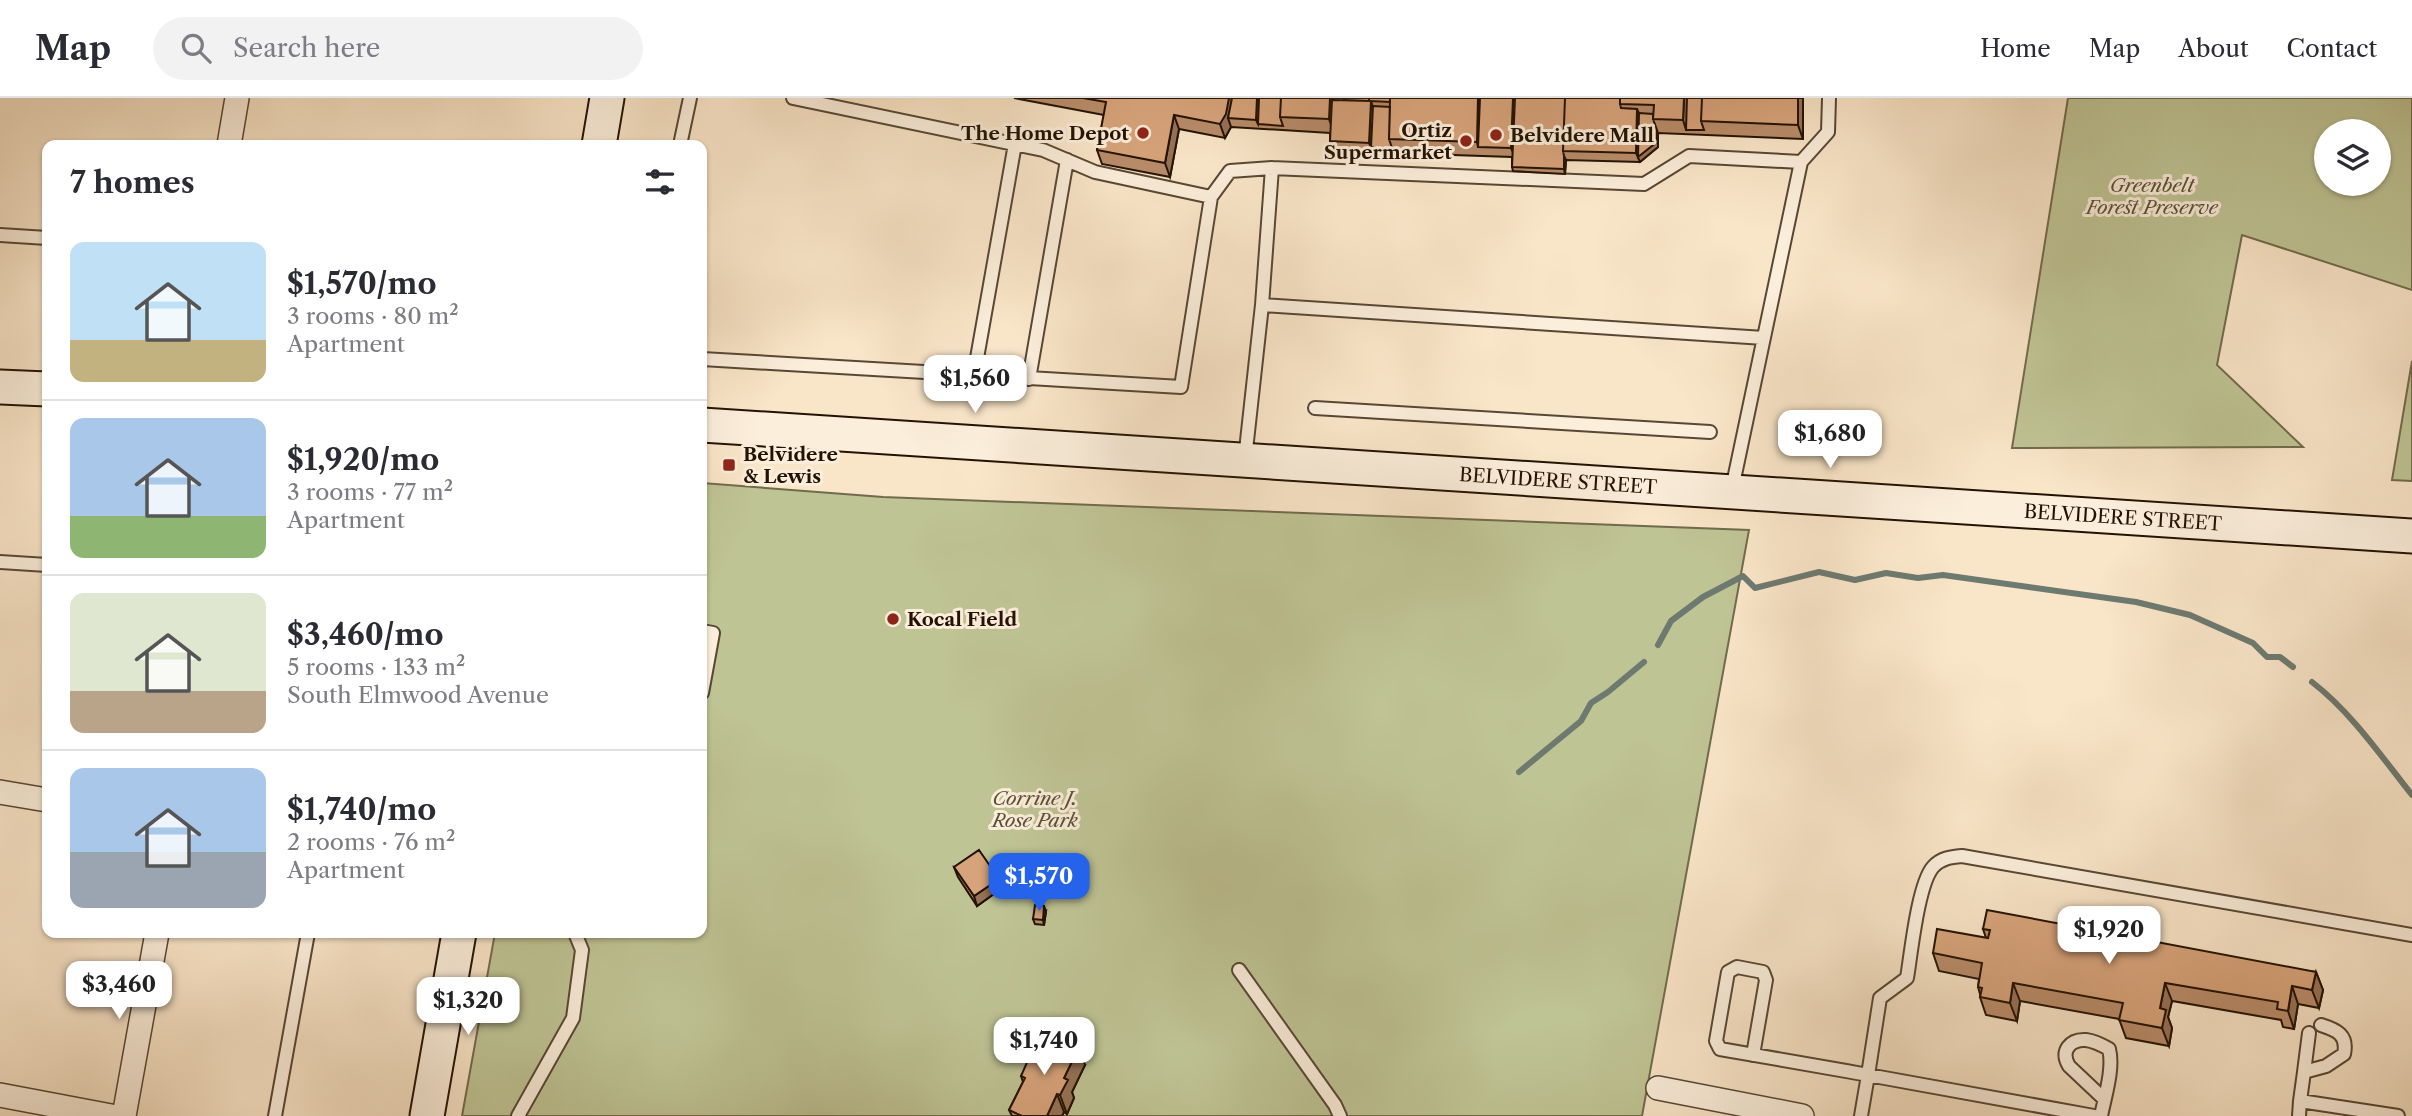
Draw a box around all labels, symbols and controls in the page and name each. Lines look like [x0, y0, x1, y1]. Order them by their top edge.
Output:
search box [153, 17, 643, 80]
text: Map [35, 28, 111, 69]
icon: search [177, 29, 215, 67]
text: Search here [233, 32, 380, 64]
text: Home [1980, 34, 2051, 63]
text: Map [2089, 34, 2140, 63]
text: About [2178, 34, 2249, 63]
text: Contact [2287, 34, 2377, 63]
place label: Ortiz Supermarket [1324, 119, 1452, 164]
map controls [2314, 119, 2391, 196]
button: layers [2314, 119, 2391, 196]
place label: The Home Depot [961, 122, 1129, 145]
place label: Belvidere Mall [1510, 124, 1654, 147]
marker: The Home Depot [1135, 125, 1151, 141]
marker: Belvidere Mall [1488, 127, 1504, 143]
marker: Ortiz Supermarket [1458, 133, 1474, 149]
icon: filters [641, 163, 679, 201]
text: 7 homes [70, 164, 195, 201]
park label: Greenbelt Forest Preserve [2084, 174, 2219, 219]
text: $1,570/mo [287, 265, 437, 302]
icon: home [126, 270, 210, 354]
text: 3 rooms · 80 m² [287, 302, 459, 330]
text: Apartment [287, 330, 405, 358]
pin: $1,560 [918, 356, 1032, 415]
text: $1,560 [940, 364, 1010, 392]
pin: $1,680 [1773, 410, 1887, 470]
text: $1,680 [1794, 419, 1866, 447]
text: $1,920/mo [287, 441, 439, 478]
place label: Belvidere & Lewis [743, 443, 838, 488]
icon: home [126, 446, 210, 530]
marker: Belvidere & Lewis [721, 457, 737, 473]
street label: BELVIDERE STREET [1458, 463, 1659, 499]
text: 3 rooms · 77 m² [287, 478, 453, 506]
street label: BELVIDERE STREET [2023, 500, 2224, 536]
text: Apartment [287, 506, 405, 534]
place label: Kocal Field [907, 608, 1017, 631]
marker: Kocal Field [885, 611, 901, 627]
text: $3,460/mo [287, 616, 443, 653]
icon: home [126, 621, 210, 705]
text: 5 rooms · 133 m² [287, 653, 465, 681]
text: South Elmwood Avenue [287, 681, 549, 709]
park label: Corrine J. Rose Park [990, 787, 1078, 832]
text: $1,740/mo [287, 791, 436, 828]
icon: home [126, 796, 210, 880]
text: 2 rooms · 76 m² [287, 828, 455, 856]
pin: $1,570 [982, 854, 1096, 913]
text: Apartment [287, 856, 405, 884]
text: $1,570 [1005, 862, 1073, 890]
pin: $1,920 [2052, 906, 2166, 966]
text: $1,920 [2074, 915, 2144, 943]
pin: $3,460 [62, 962, 176, 1021]
text: $3,460 [82, 970, 156, 998]
pin: $1,320 [411, 978, 525, 1037]
text: $1,320 [433, 986, 503, 1014]
pin: $1,740 [987, 1018, 1101, 1077]
text: $1,740 [1010, 1026, 1078, 1054]

